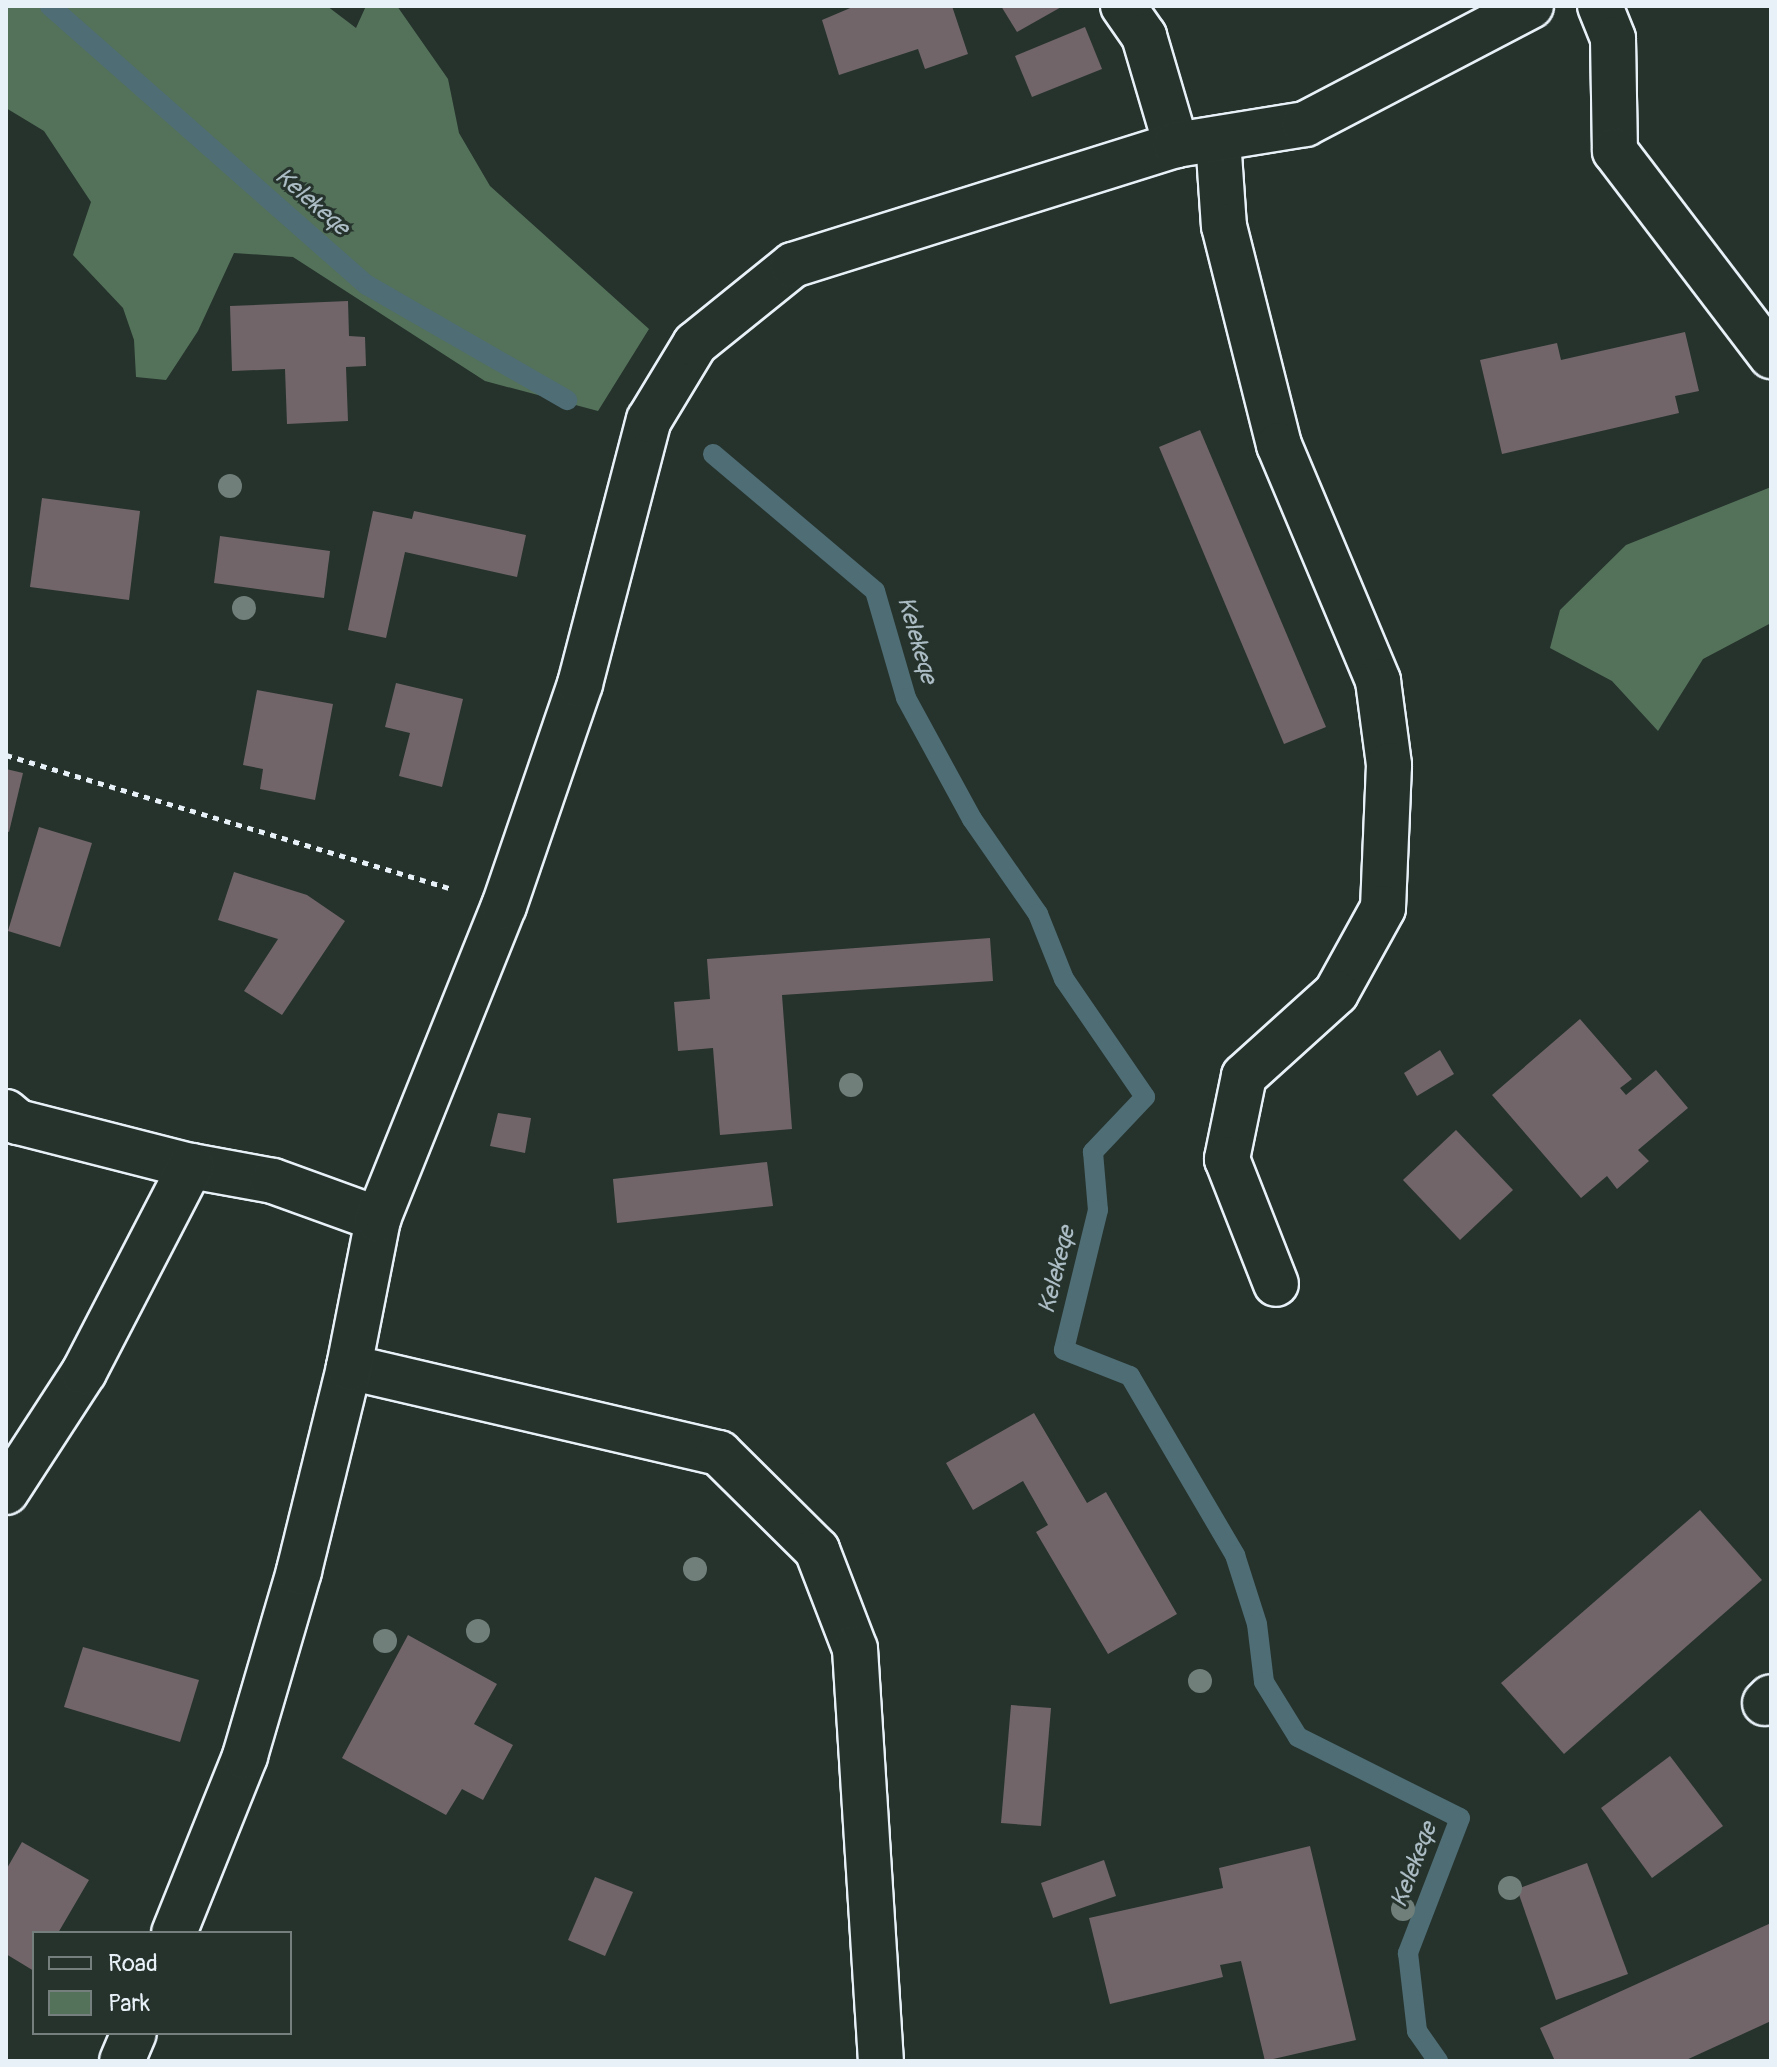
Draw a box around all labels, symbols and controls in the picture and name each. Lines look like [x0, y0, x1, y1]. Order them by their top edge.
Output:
water label: Kelekeqe [269, 162, 355, 242]
water label: Kelekeqe [891, 593, 943, 687]
water label: Kelekeqe [1032, 1223, 1082, 1317]
water label: Kelekeqe [1385, 1818, 1443, 1912]
legend [32, 1931, 292, 2035]
text: Road [108, 1949, 158, 1978]
text: Park [108, 1989, 150, 2018]

